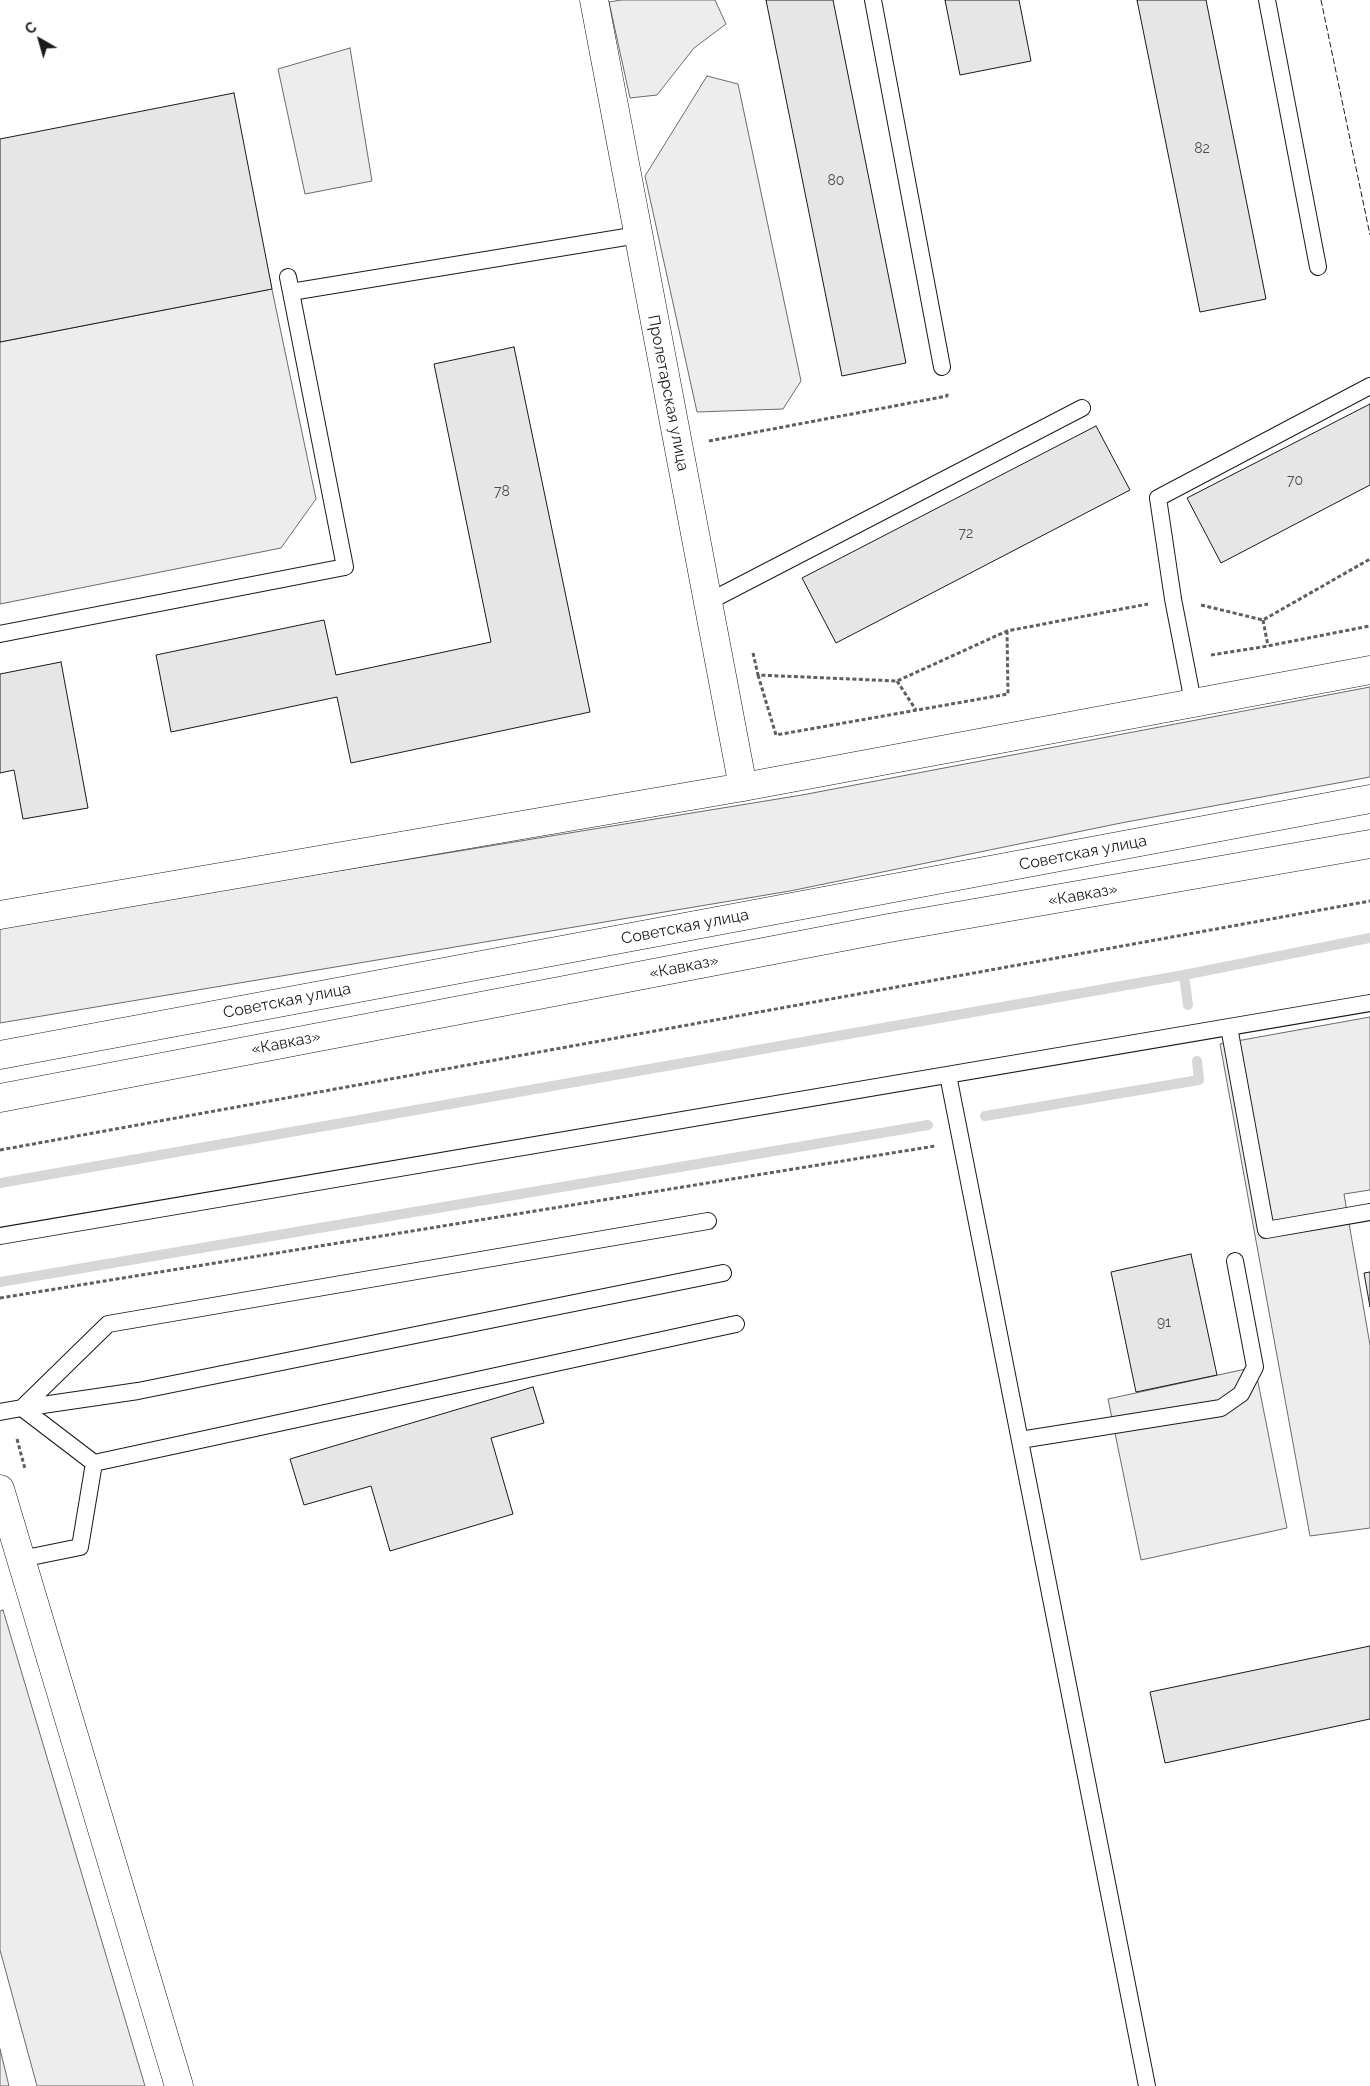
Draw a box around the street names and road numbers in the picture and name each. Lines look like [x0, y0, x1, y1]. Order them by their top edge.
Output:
street label: Пролетарская улица [643, 313, 693, 473]
street label: Советская улица [1018, 831, 1148, 875]
street label: «Кавказ» [1047, 879, 1119, 911]
street label: Советская улица [620, 905, 750, 949]
street label: «Кавказ» [648, 951, 720, 983]
street label: Советская улица [222, 979, 352, 1023]
street label: «Кавказ» [250, 1027, 322, 1059]

